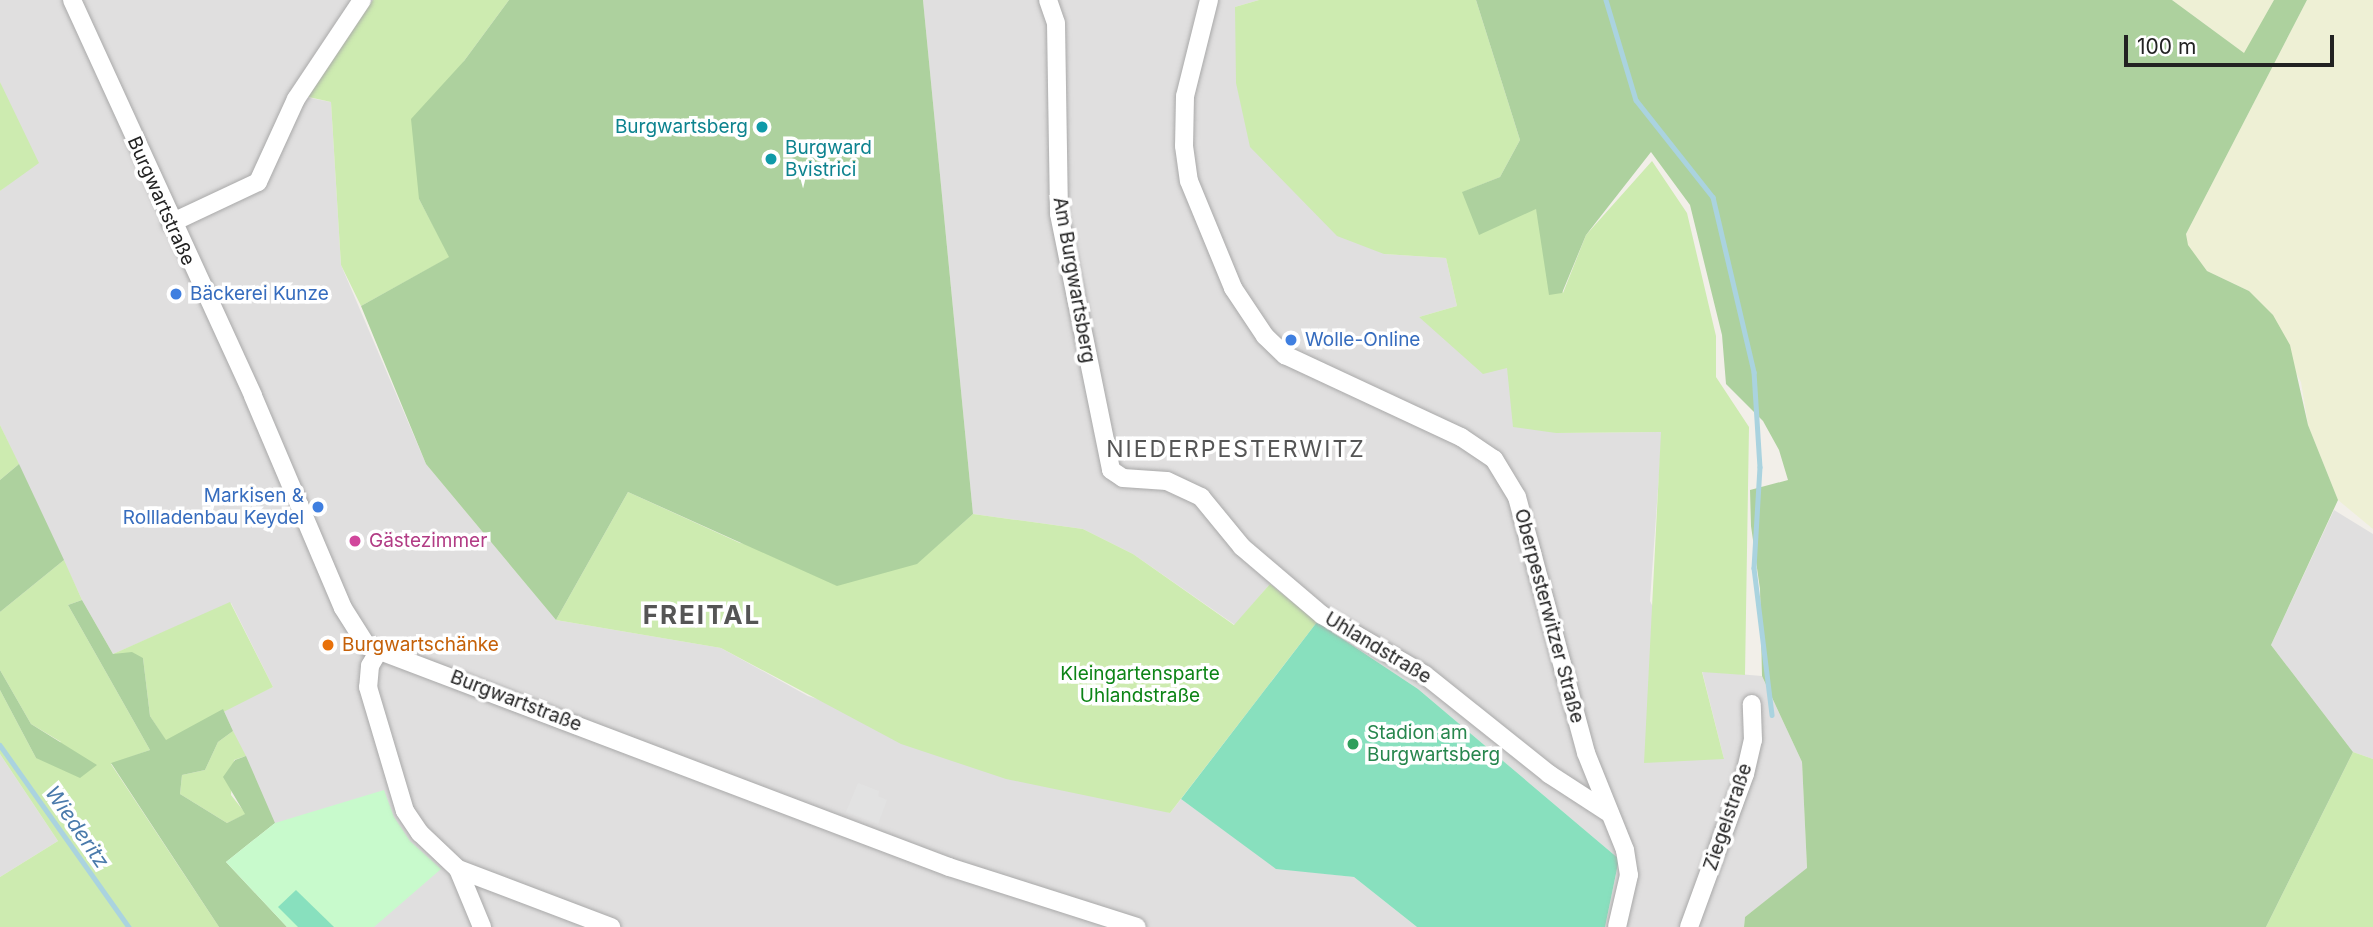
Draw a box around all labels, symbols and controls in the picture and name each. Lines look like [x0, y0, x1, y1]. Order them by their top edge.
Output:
scale bar [2128, 21, 2338, 65]
text: 100 m [2137, 34, 2196, 59]
place label: Burgwartsberg [615, 116, 748, 138]
marker: Burgwartsberg [754, 119, 770, 135]
street label: Burgwartstraße [122, 133, 200, 269]
place label: Burgward Bvistrici [785, 137, 872, 181]
marker: Burgward Bvistrici [763, 151, 779, 167]
street label: Am Burgwartsberg [1048, 195, 1100, 365]
place label: Bäckerei Kunze [190, 283, 329, 305]
marker: Bäckerei Kunze [168, 286, 184, 302]
place label: Wolle-Online [1305, 329, 1420, 351]
marker: Wolle-Online [1283, 332, 1299, 348]
district label: NIEDERPESTERWITZ [1108, 435, 1364, 463]
place label: Markisen & Rollladenbau Keydel [123, 485, 304, 529]
marker: Markisen & Rollladenbau Keydel [310, 499, 326, 515]
street label: Oberpesterwitzer Straße [1509, 506, 1589, 726]
place label: Gästezimmer [369, 530, 487, 552]
marker: Gästezimmer [347, 533, 363, 549]
district label: FREITAL [644, 599, 760, 631]
street label: Uhlandstraße [1321, 607, 1435, 689]
place label: Burgwartschänke [342, 634, 499, 656]
marker: Burgwartschänke [320, 637, 336, 653]
park label: Kleingartensparte Uhlandstraße [1060, 663, 1220, 707]
street label: Burgwartstraße [447, 666, 585, 736]
place label: Stadion am Burgwartsberg [1367, 722, 1500, 766]
marker: Stadion am Burgwartsberg [1345, 736, 1361, 752]
street label: Ziegelstraße [1699, 760, 1757, 874]
water label: Wiederitz [40, 781, 114, 873]

